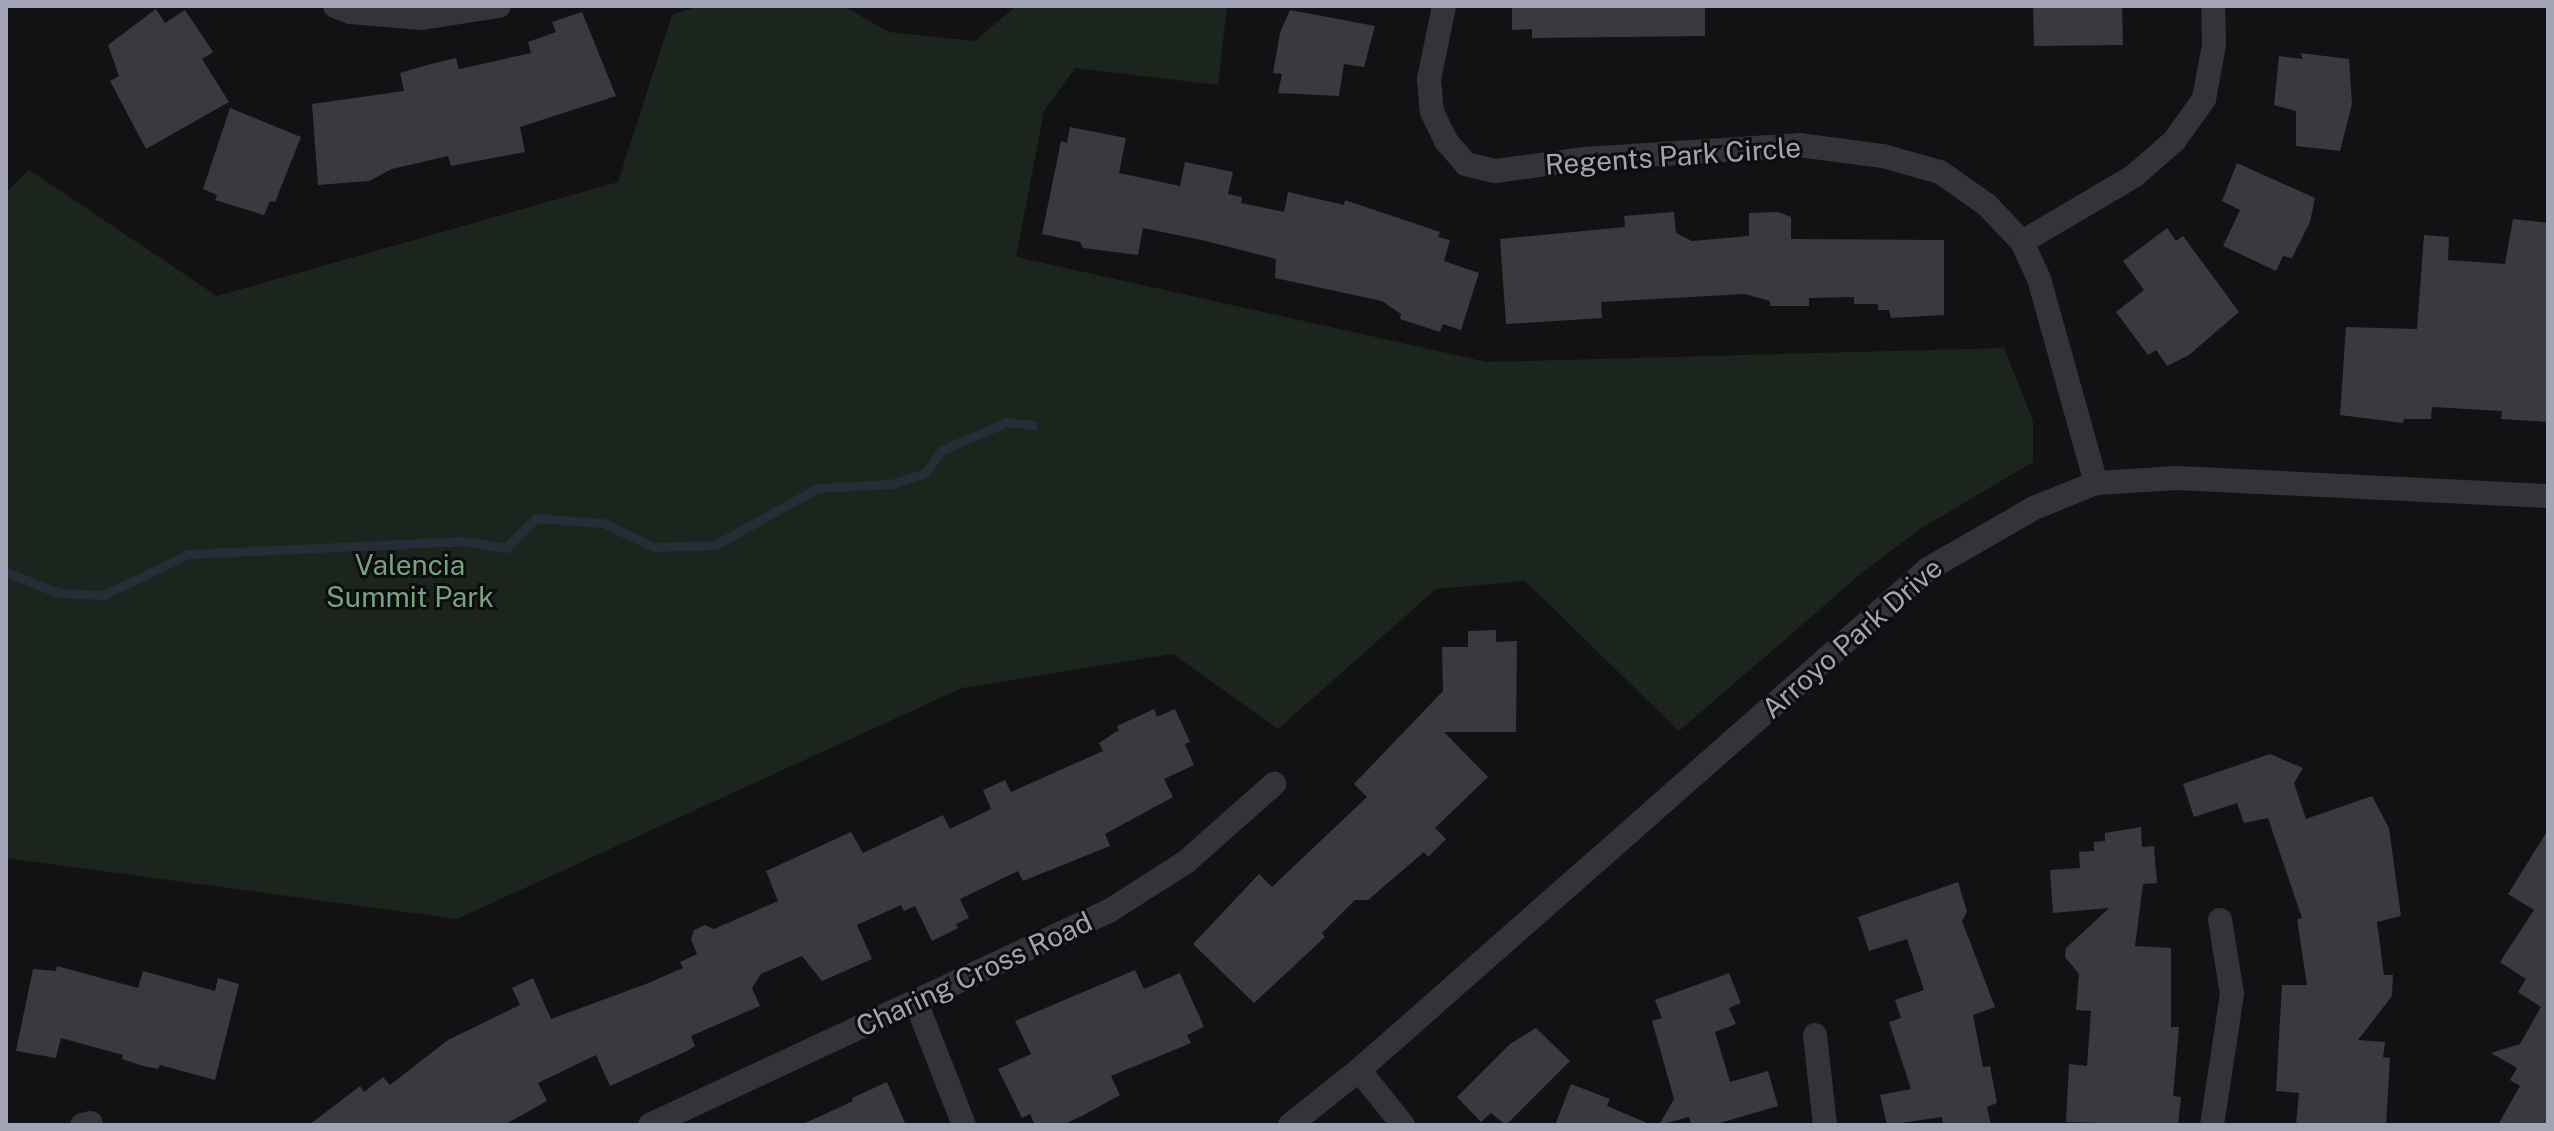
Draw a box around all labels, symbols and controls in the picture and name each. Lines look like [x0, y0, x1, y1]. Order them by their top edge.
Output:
street label: Regents Park Circle [1544, 130, 1802, 182]
park label: Valencia Summit Park [326, 548, 494, 614]
street label: Arroyo Park Drive [1755, 551, 1949, 725]
street label: Charing Cross Road [851, 905, 1097, 1043]

